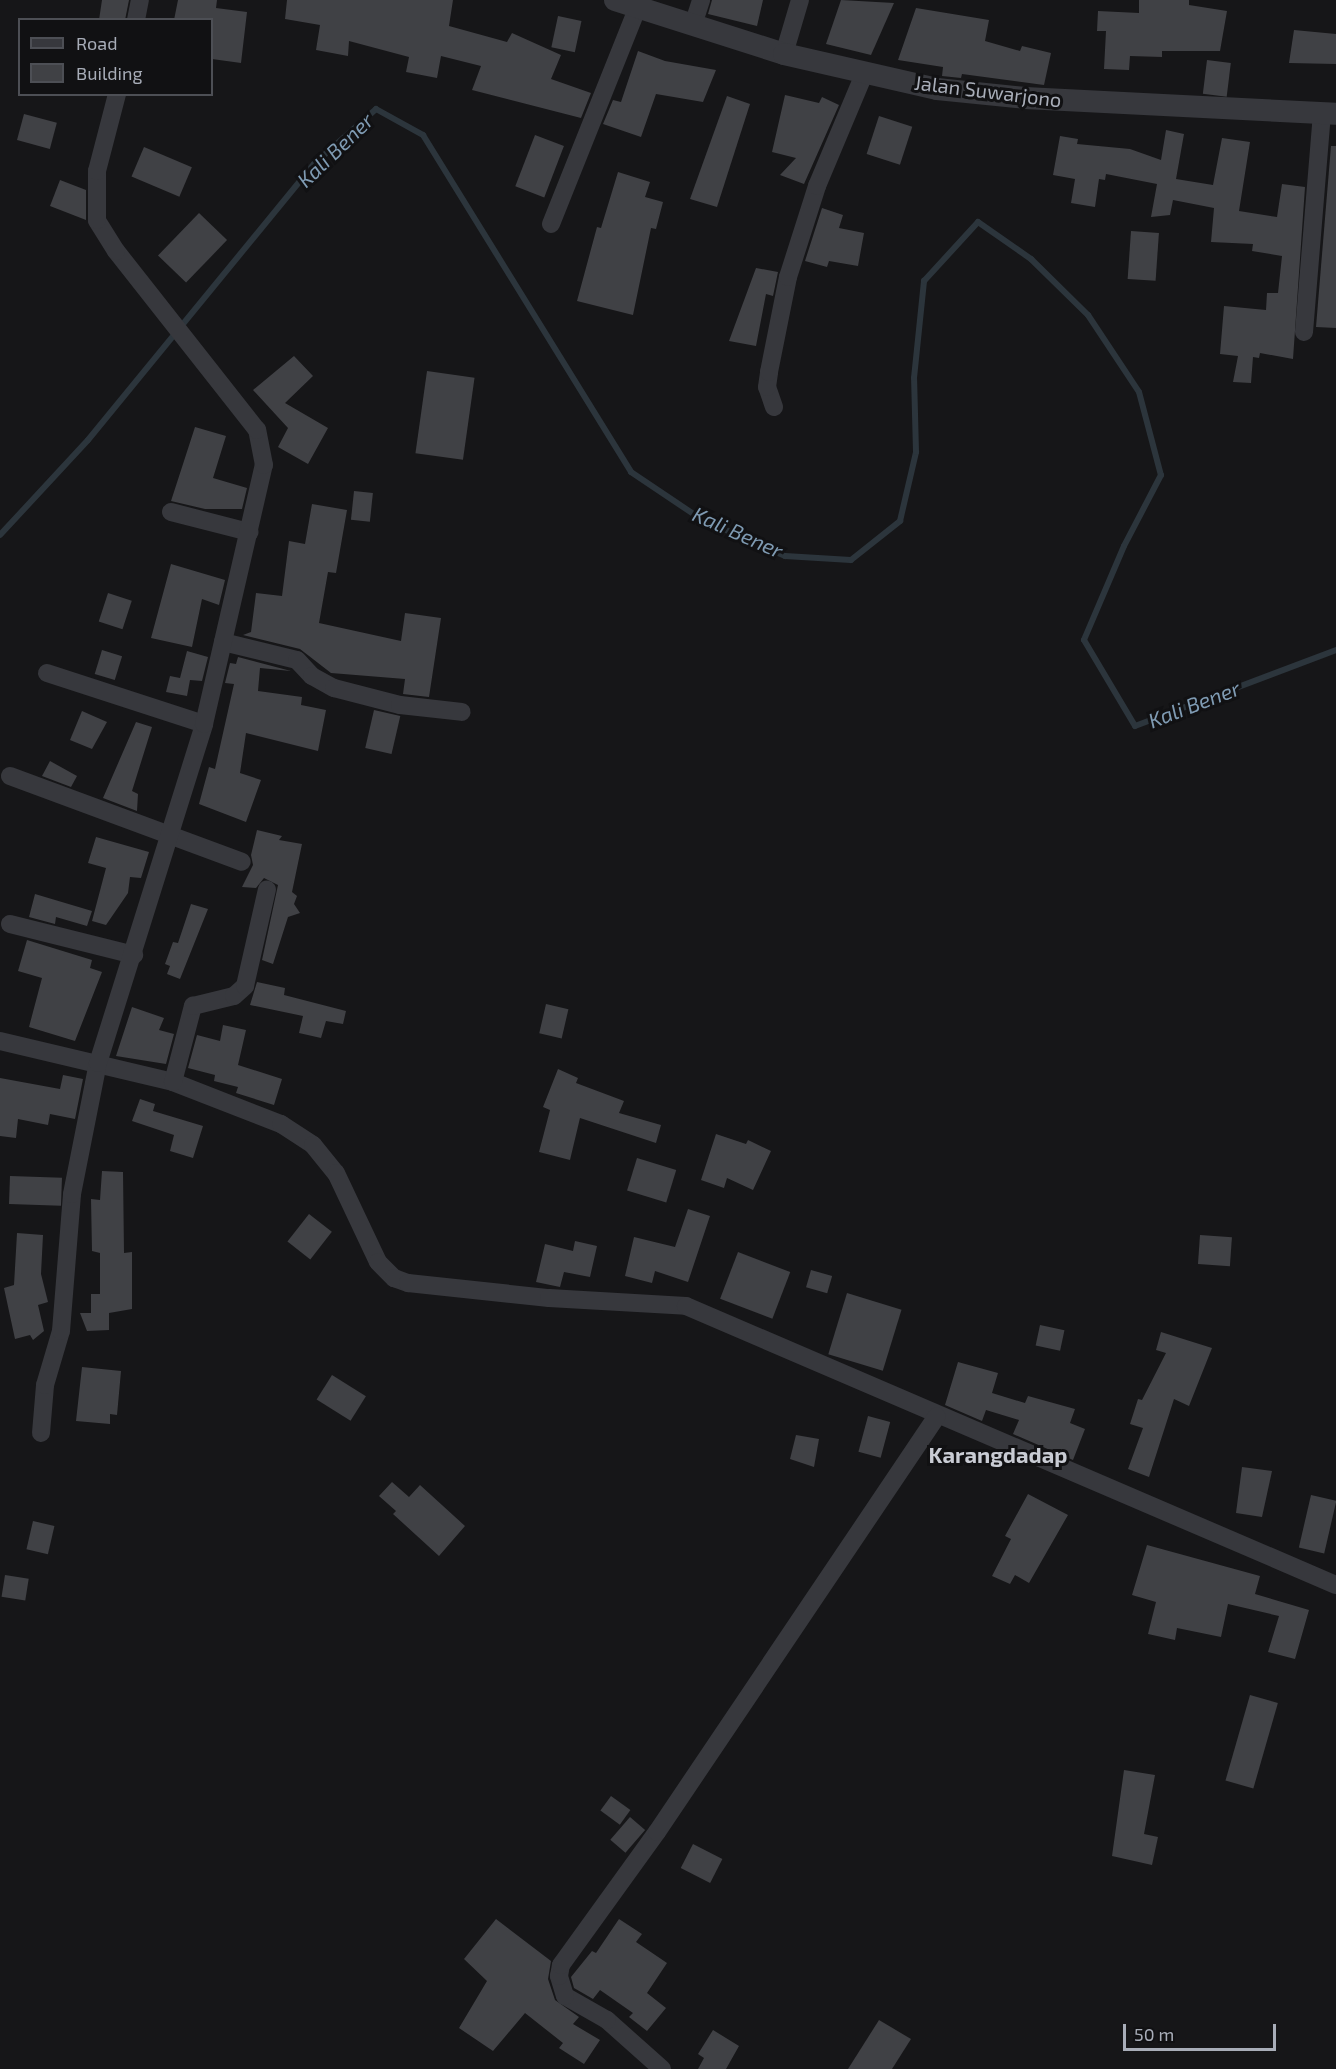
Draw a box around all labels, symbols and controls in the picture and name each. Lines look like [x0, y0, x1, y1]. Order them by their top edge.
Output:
legend [18, 18, 213, 96]
text: Road [76, 32, 117, 54]
text: Building [76, 62, 143, 84]
street label: Jalan Suwarjono [913, 70, 1063, 112]
water label: Kali Bener [292, 108, 378, 192]
water label: Kali Bener [689, 501, 787, 563]
water label: Kali Bener [1145, 675, 1243, 733]
district label: Karangdadap [929, 1442, 1067, 1468]
scale bar [1126, 2012, 1279, 2050]
text: 50 m [1134, 2023, 1174, 2045]

